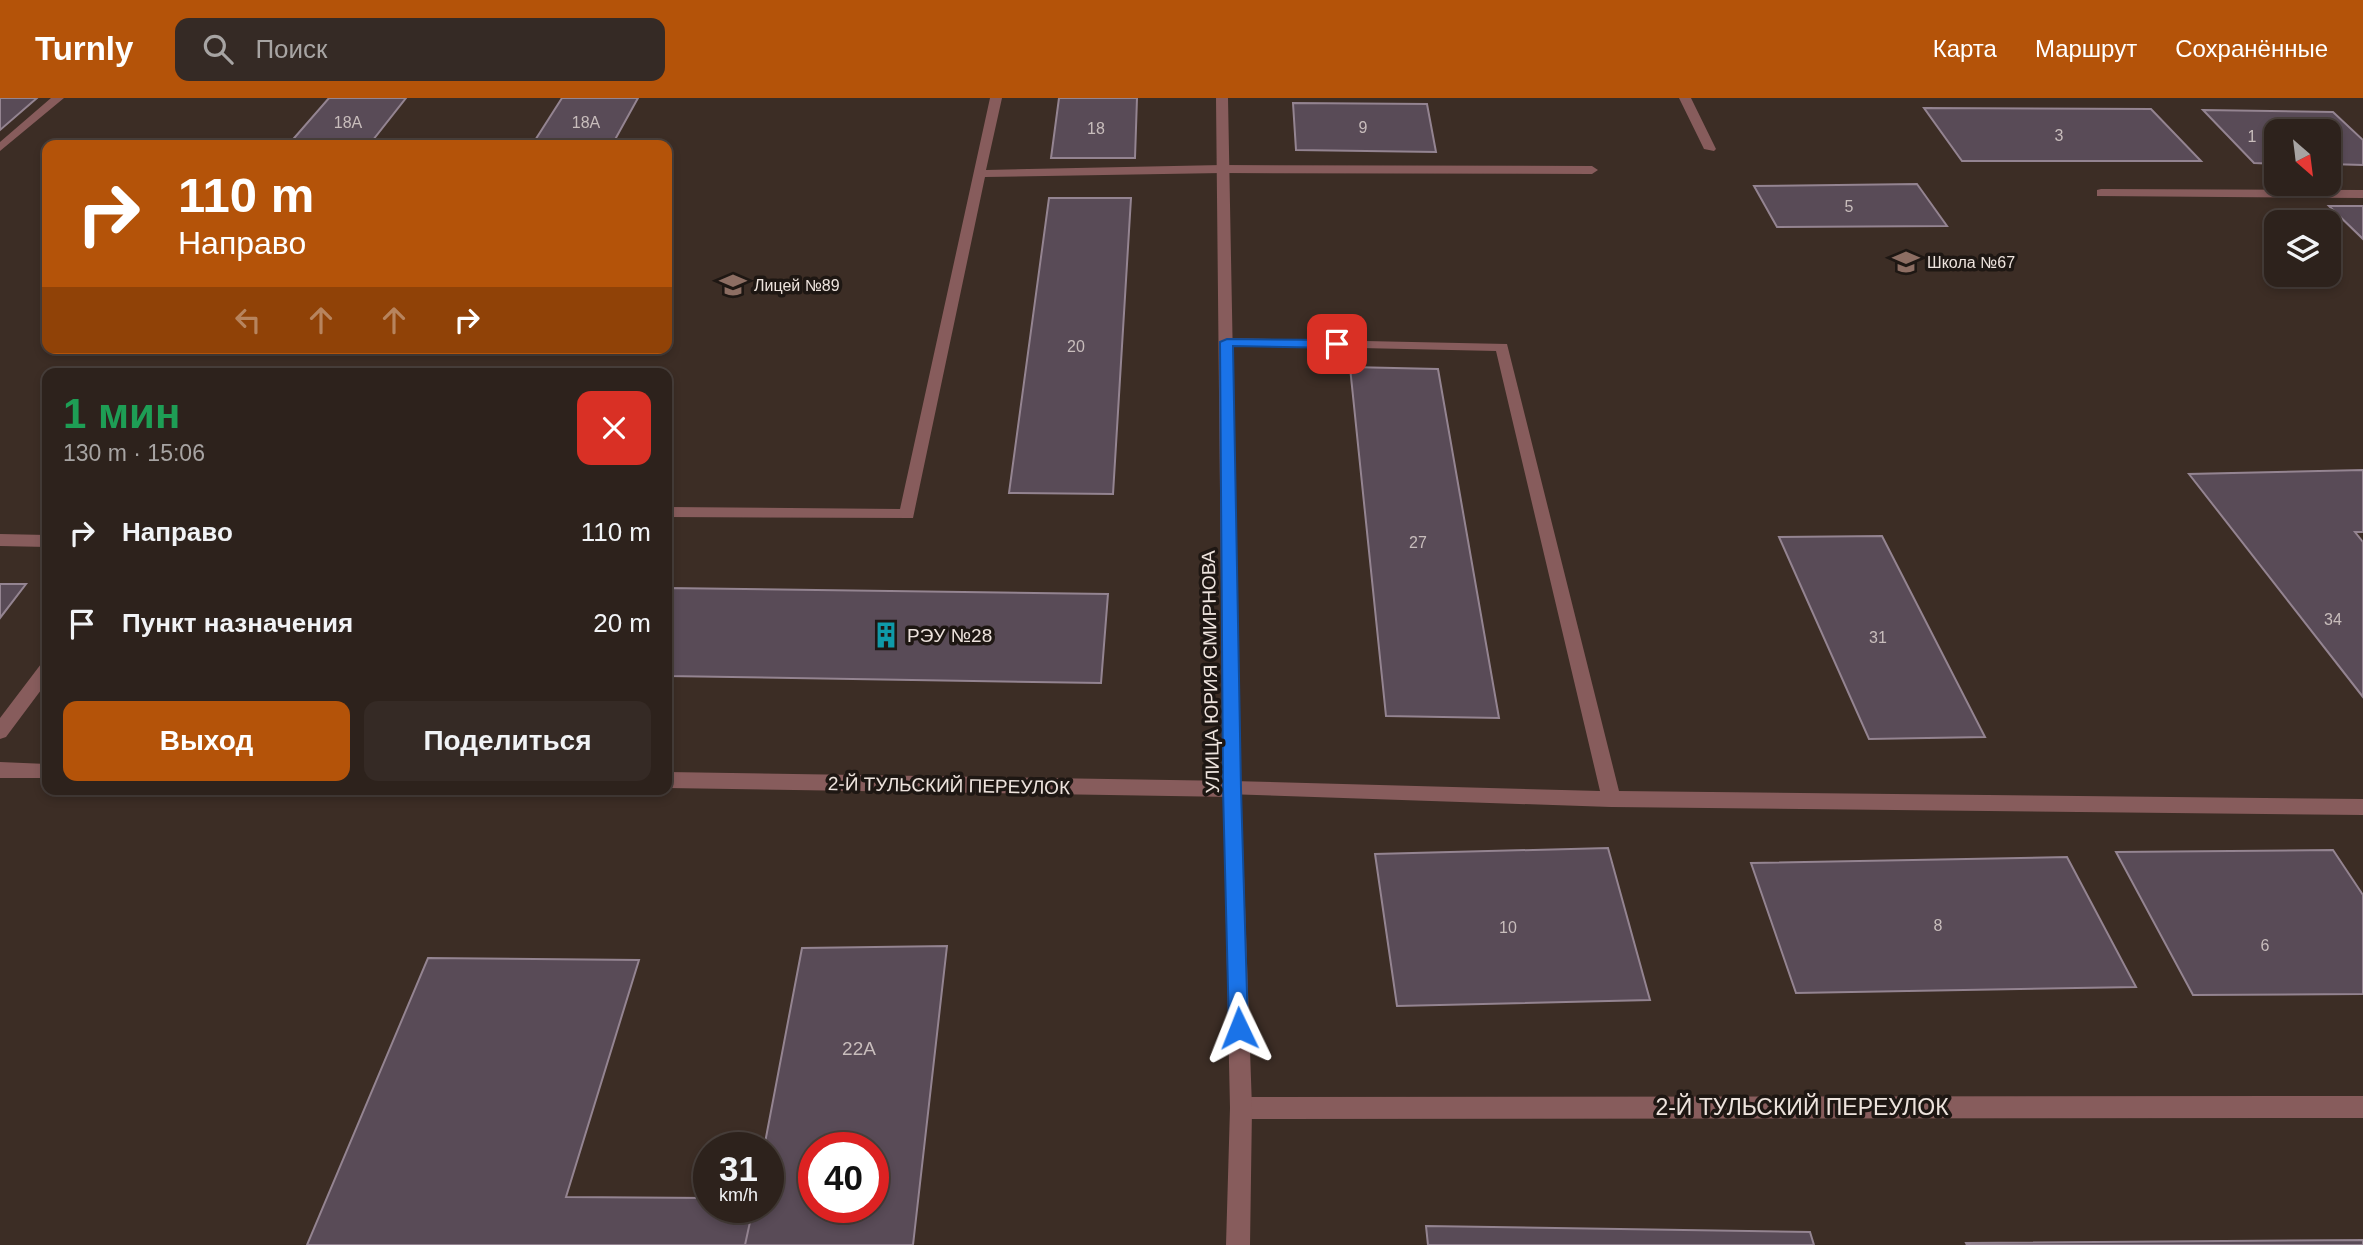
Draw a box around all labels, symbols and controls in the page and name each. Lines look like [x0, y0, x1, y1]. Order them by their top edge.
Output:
search box [175, 18, 665, 81]
text: Turnly [35, 30, 133, 67]
icon: search [199, 30, 237, 68]
text: Поиск [255, 34, 327, 64]
text: Карта [1933, 35, 1997, 62]
text: Маршрут [2035, 35, 2137, 62]
text: Сохранённые [2175, 35, 2328, 62]
house number: 18А [334, 114, 363, 131]
house number: 18А [572, 114, 601, 131]
house number: 9 [1359, 119, 1368, 136]
north arrow [2264, 119, 2342, 196]
map controls [2264, 119, 2341, 287]
house number: 18 [1087, 120, 1105, 137]
house number: 3 [2055, 127, 2064, 144]
house number: 1 [2248, 128, 2257, 145]
icon: right [63, 168, 154, 259]
text: 110 m [178, 168, 314, 222]
house number: 5 [1845, 198, 1854, 215]
button: layers [2264, 210, 2341, 287]
text: Направо [178, 225, 306, 261]
school or university icon: Школа №67 [1891, 247, 1921, 277]
place label: Школа №67 [1927, 254, 2015, 271]
school or university icon: Лицей №89 [718, 270, 748, 300]
place label: Лицей №89 [754, 277, 840, 294]
icon: left [229, 301, 267, 339]
icon: ahead [302, 301, 340, 339]
icon: ahead [375, 301, 413, 339]
icon: right [448, 301, 486, 339]
pin [1307, 314, 1367, 374]
icon: arrive [1318, 325, 1356, 363]
house number: 20 [1067, 338, 1085, 355]
text: 1 мин [63, 390, 180, 437]
button: close [577, 391, 651, 465]
text: 130 m · 15:06 [63, 440, 205, 466]
icon: right [63, 514, 101, 552]
text: Направо [122, 517, 233, 547]
text: 110 m [581, 517, 651, 547]
house number: 27 [1409, 534, 1427, 551]
street label: УЛИЦА ЮРИЯ СМИРНОВА [1198, 550, 1223, 794]
icon: arrive [63, 605, 101, 643]
text: Пункт назначения [122, 608, 353, 638]
text: 20 m [593, 608, 651, 638]
house number: 34 [2324, 611, 2342, 628]
building icon: РЭУ №28 [871, 620, 901, 650]
place label: РЭУ №28 [907, 625, 992, 646]
house number: 31 [1869, 629, 1887, 646]
button: Выход [63, 701, 350, 781]
button: Поделиться [364, 701, 651, 781]
street label: 2-Й ТУЛЬСКИЙ ПЕРЕУЛОК [828, 773, 1070, 798]
house number: 8 [1934, 917, 1943, 934]
house number: 10 [1499, 919, 1517, 936]
house number: 6 [2261, 937, 2270, 954]
position arrow [1202, 991, 1276, 1065]
house number: 22А [842, 1038, 876, 1059]
street label: 2-Й ТУЛЬСКИЙ ПЕРЕУЛОК [1655, 1093, 1949, 1120]
speed limit sign: 40 [798, 1132, 889, 1223]
text: 31 [719, 1149, 758, 1188]
text: km/h [719, 1185, 758, 1205]

